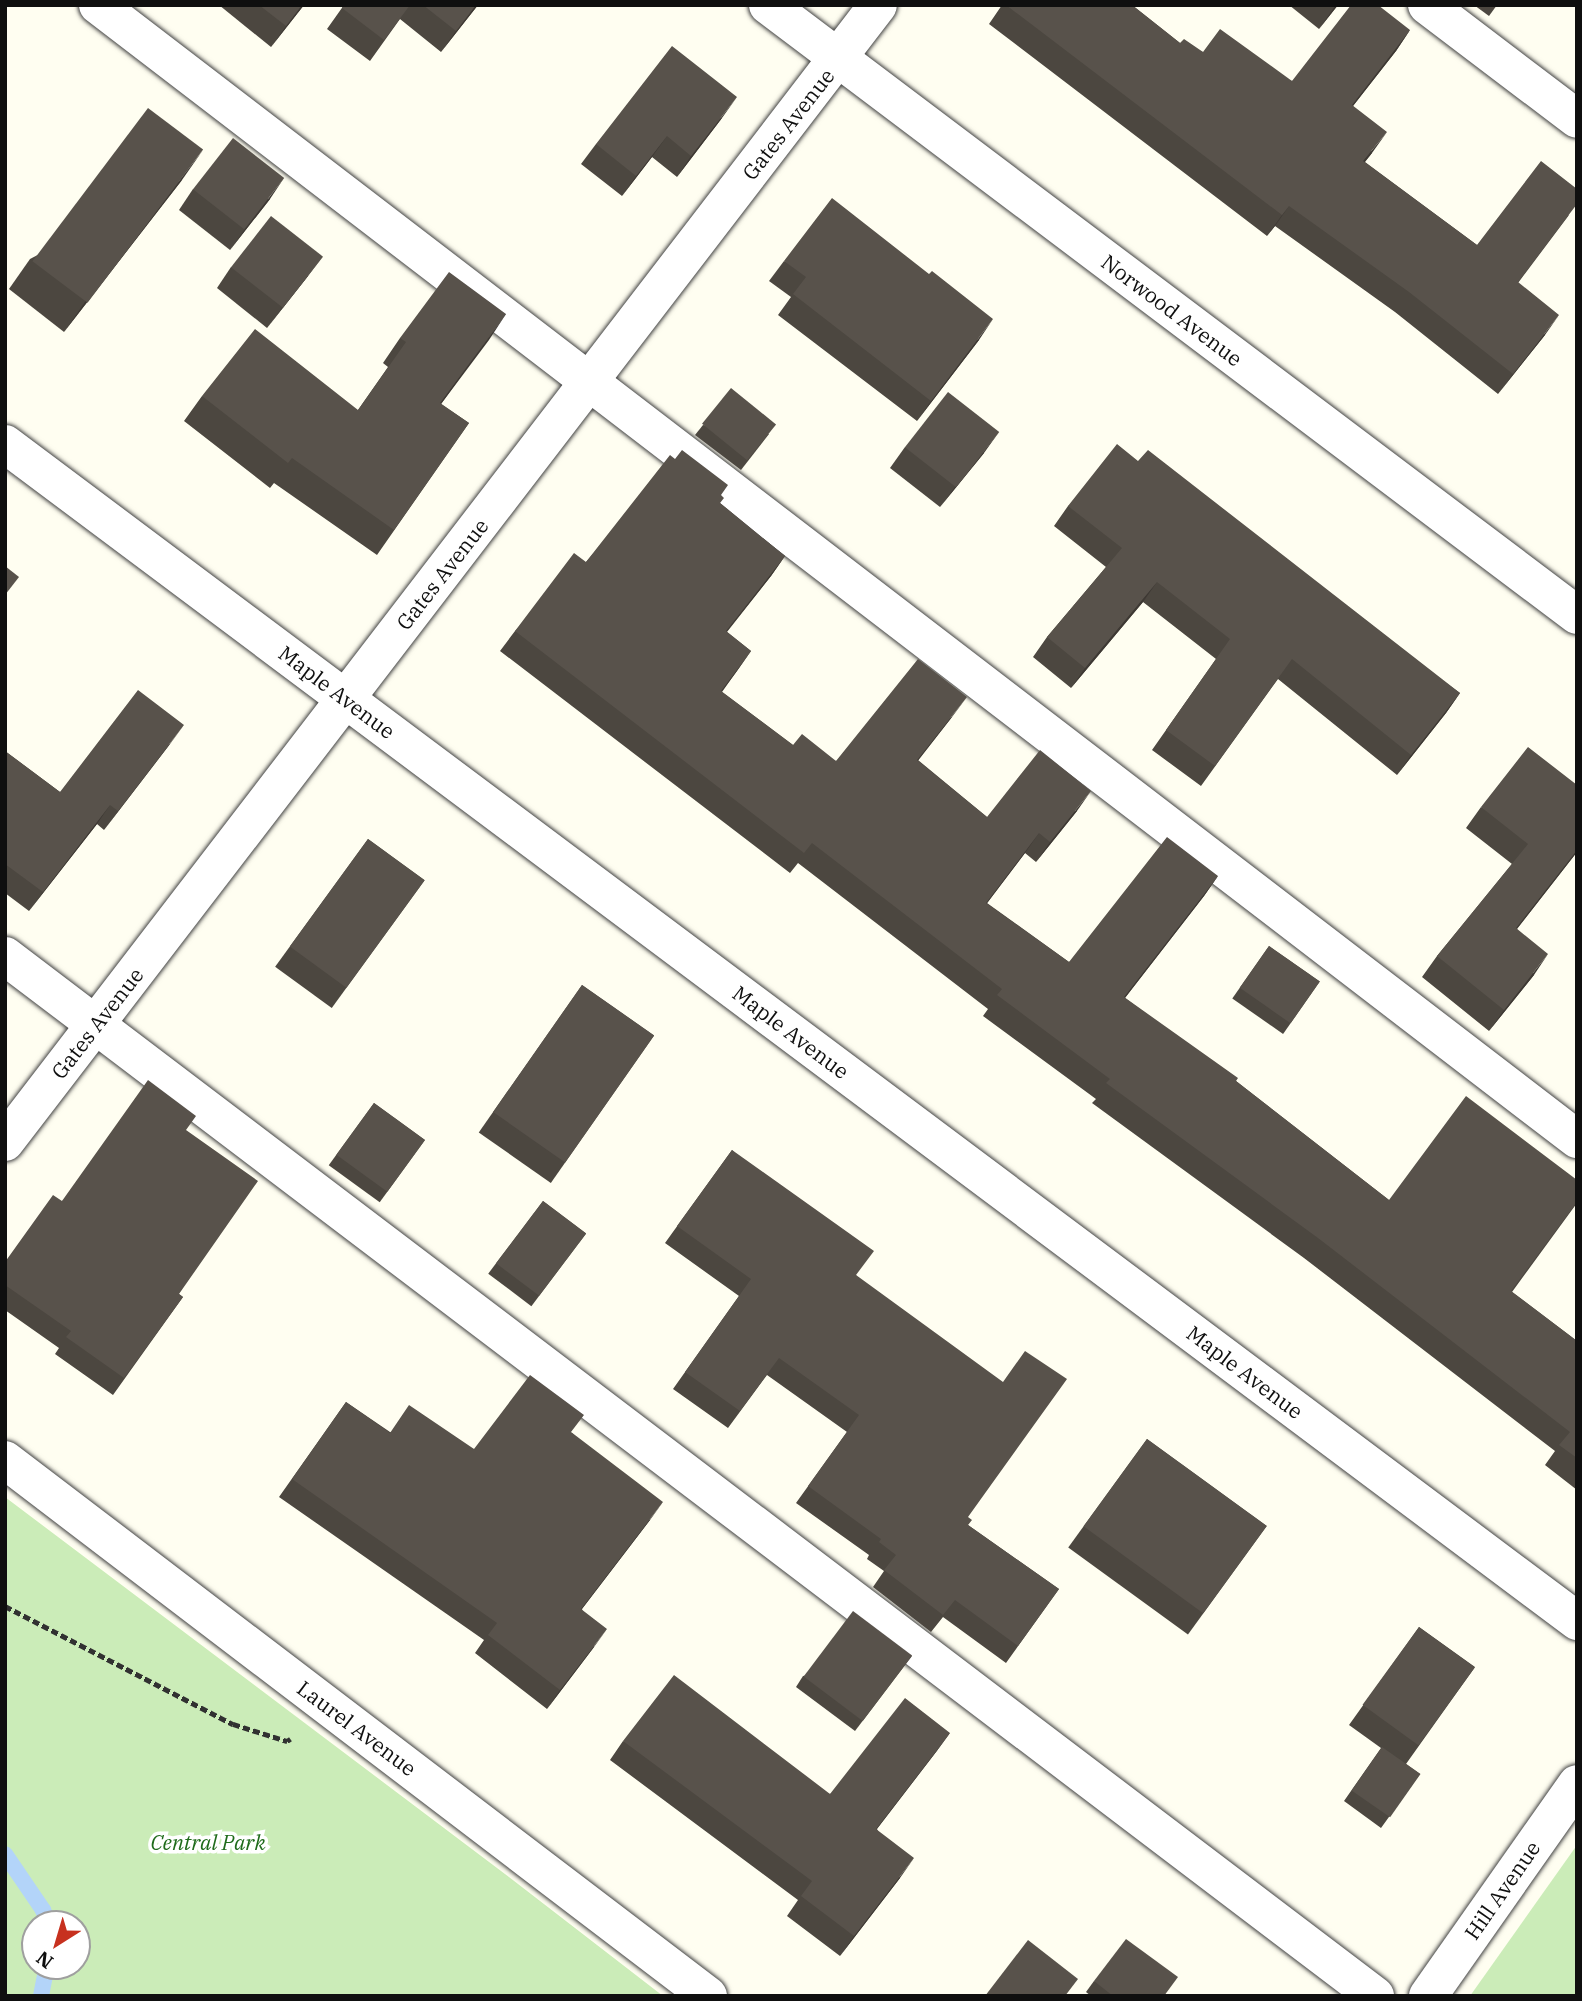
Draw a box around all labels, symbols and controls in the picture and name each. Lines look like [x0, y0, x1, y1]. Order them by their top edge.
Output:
street label: Gates Avenue [737, 63, 839, 185]
street label: Norwood Avenue [1097, 249, 1247, 371]
street label: Gates Avenue [391, 513, 493, 635]
street label: Maple Avenue [274, 640, 400, 744]
street label: Gates Avenue [46, 962, 148, 1084]
street label: Maple Avenue [728, 980, 854, 1084]
street label: Maple Avenue [1182, 1320, 1308, 1424]
street label: Laurel Avenue [293, 1675, 421, 1781]
park label: Central Park [150, 1829, 266, 1855]
street label: Hill Avenue [1459, 1836, 1545, 1944]
north arrow [21, 1910, 91, 1980]
text: N [31, 1946, 58, 1974]

